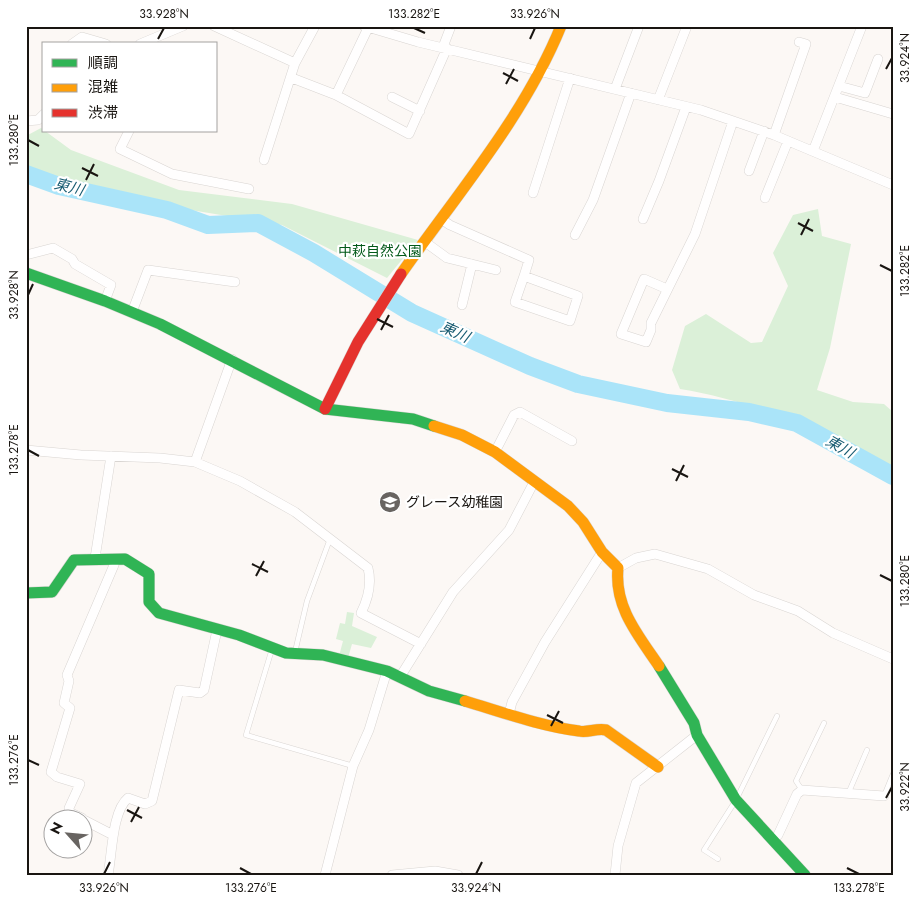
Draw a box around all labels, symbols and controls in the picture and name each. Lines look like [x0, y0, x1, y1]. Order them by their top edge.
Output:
text: 33.928°N [139, 5, 189, 23]
text: 133.282°E [388, 5, 440, 23]
text: 33.926°N [510, 5, 560, 23]
text: 33.924°N [896, 33, 914, 83]
legend [42, 42, 218, 132]
text: 順調 [88, 52, 118, 74]
text: 混雑 [88, 76, 118, 98]
text: 渋滞 [88, 102, 118, 124]
text: 133.280°E [5, 114, 23, 166]
water label: 東川 [52, 172, 88, 202]
park label: 中萩自然公園 [338, 241, 422, 261]
text: 133.282°E [896, 245, 914, 297]
text: 33.928°N [5, 270, 23, 320]
water label: 東川 [437, 316, 475, 349]
text: 133.278°E [5, 424, 23, 476]
water label: 東川 [822, 430, 860, 465]
school or university icon: グレース幼稚園 [378, 490, 402, 514]
place label: グレース幼稚園 [406, 492, 503, 512]
text: 133.280°E [896, 555, 914, 607]
text: 133.276°E [5, 734, 23, 786]
text: 33.922°N [896, 762, 914, 812]
north arrow [42, 808, 92, 858]
text: N [45, 819, 68, 838]
text: 33.926°N [79, 879, 129, 897]
text: 133.276°E [225, 879, 277, 897]
text: 33.924°N [451, 879, 501, 897]
text: 133.278°E [833, 879, 885, 897]

